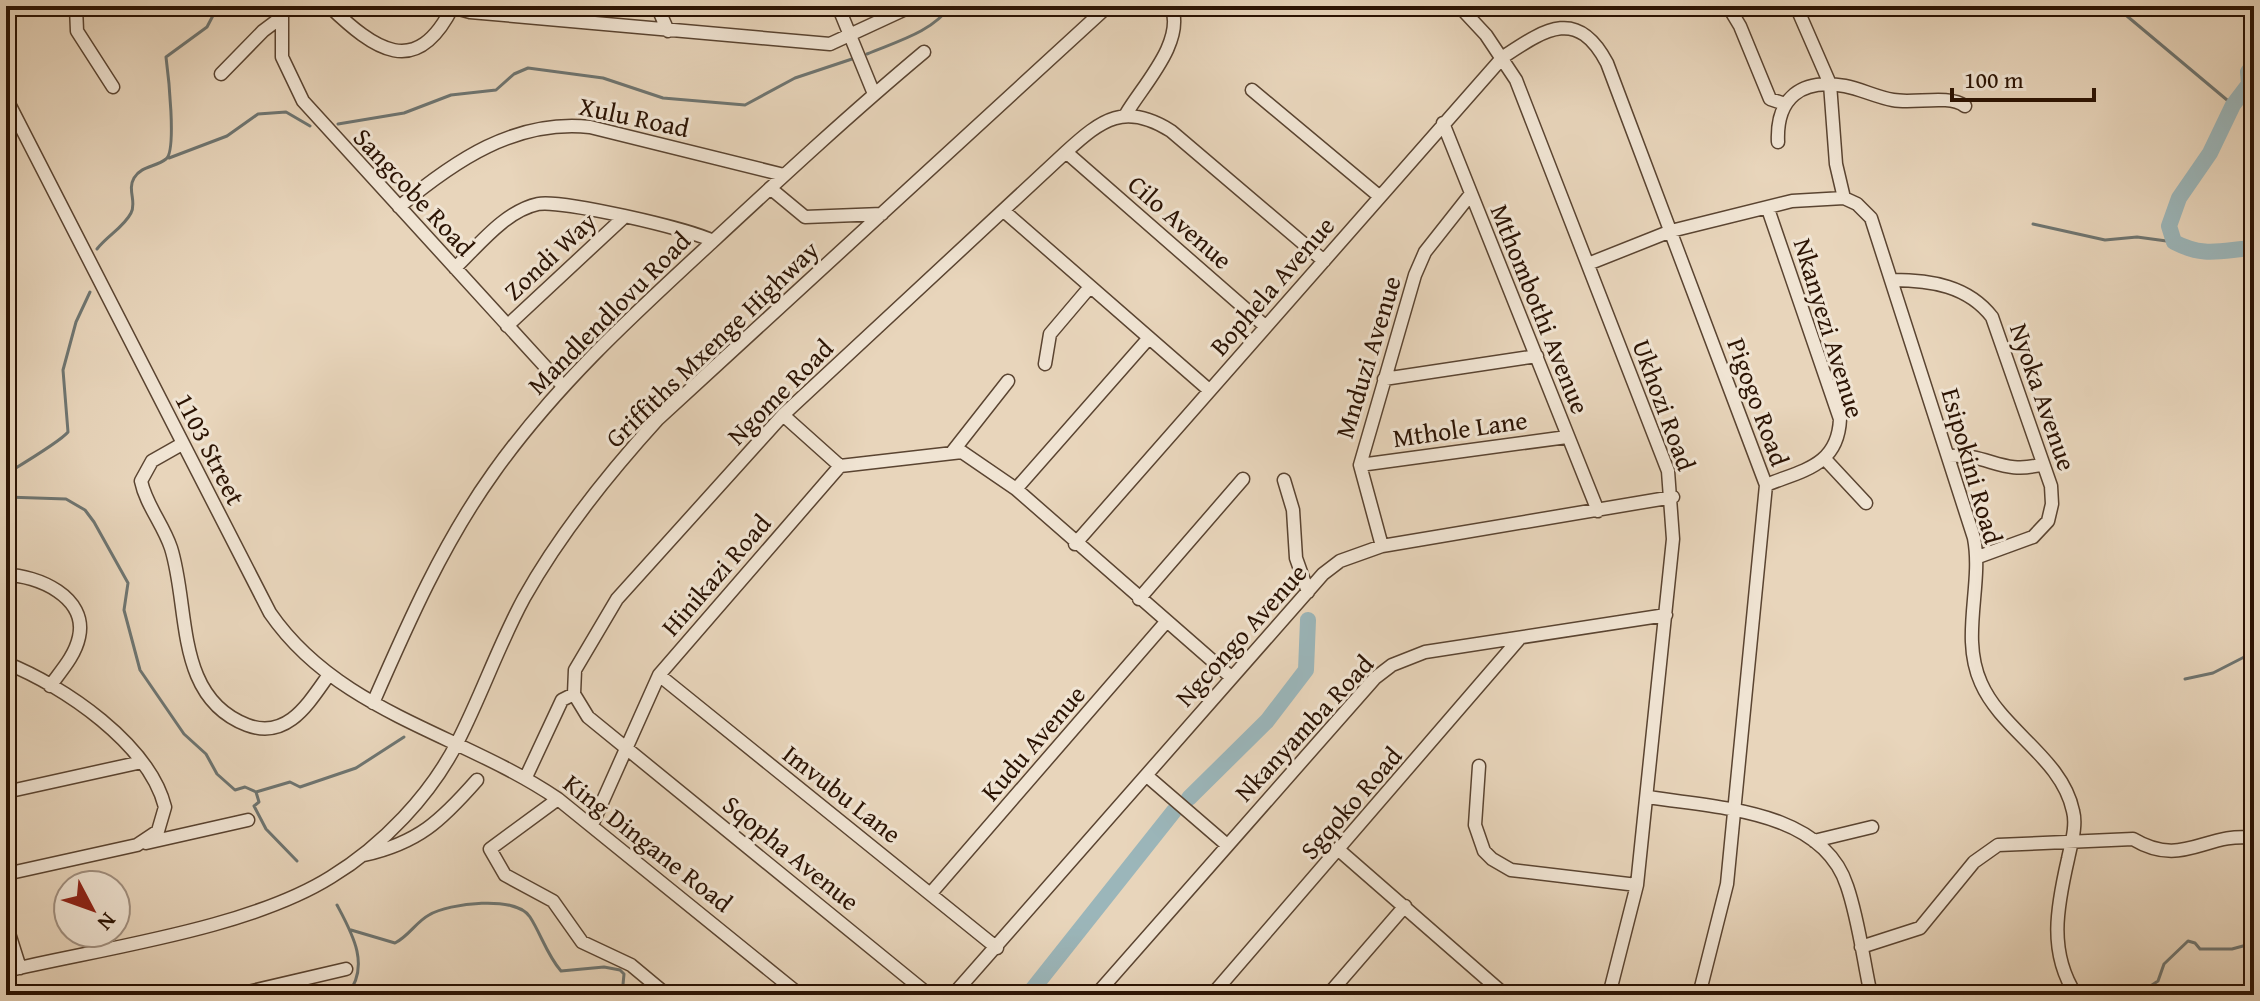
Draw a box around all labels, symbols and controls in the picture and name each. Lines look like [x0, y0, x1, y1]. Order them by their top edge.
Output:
scale bar [1952, 52, 2094, 102]
text: 100 m [1964, 62, 2024, 97]
street label: Xulu Road [575, 86, 693, 147]
street label: Sangcobe Road [344, 119, 484, 265]
street label: Cilo Avenue [1119, 165, 1241, 278]
street label: Mthombothi Avenue [1481, 198, 1600, 420]
street label: Zondi Way [494, 202, 605, 309]
street label: Bophela Avenue [1200, 207, 1343, 364]
street label: Mandlendlovu Road [518, 222, 699, 403]
street label: Griffiths Mxenge Highway [596, 231, 828, 456]
street label: Nkanyezi Avenue [1784, 233, 1875, 422]
street label: Mnduzi Avenue [1324, 271, 1411, 443]
street label: Nyoka Avenue [2000, 318, 2087, 476]
street label: Ngome Road [717, 329, 842, 454]
street label: Pigogo Road [1717, 332, 1800, 471]
street label: Ukhozi Road [1623, 334, 1706, 476]
street label: Esipokini Road [1932, 383, 2013, 549]
street label: 1103 Street [165, 386, 255, 512]
street label: Mthole Lane [1390, 400, 1530, 457]
street label: Hinikazi Road [651, 505, 780, 644]
street label: Ngcongo Avenue [1166, 554, 1316, 715]
street label: Nkanyamba Road [1225, 645, 1382, 810]
street label: Kudu Avenue [971, 676, 1094, 809]
street label: Imvubu Lane [775, 735, 910, 852]
street label: Sgqoko Road [1290, 737, 1411, 868]
street label: King Dingane Road [555, 764, 741, 921]
street label: Sqopha Avenue [714, 785, 868, 920]
north arrow [52, 869, 132, 949]
text: N [90, 906, 124, 938]

